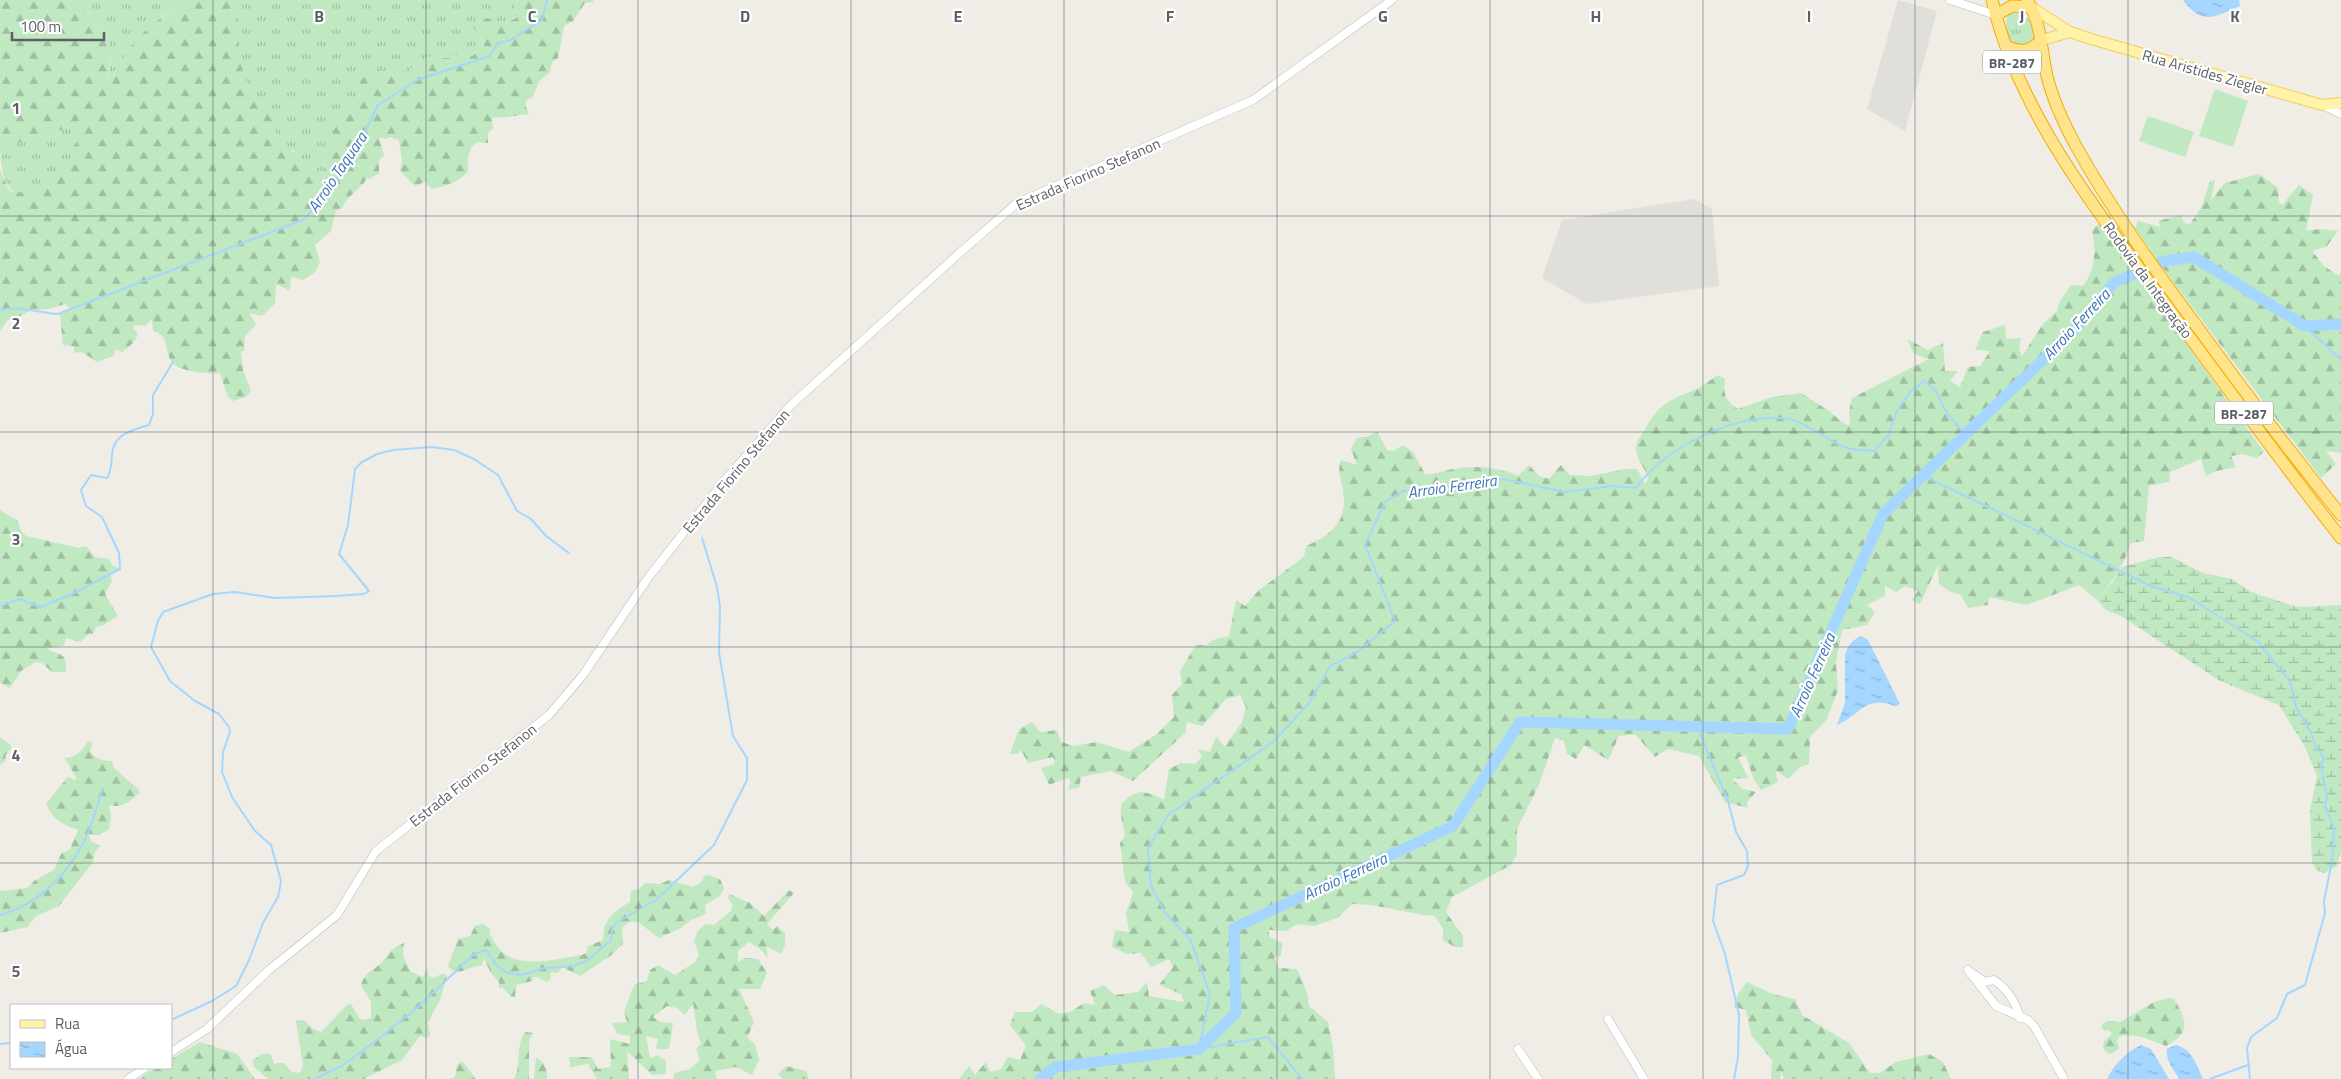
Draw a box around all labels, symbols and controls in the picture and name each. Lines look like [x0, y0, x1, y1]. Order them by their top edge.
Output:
text: B [314, 4, 324, 28]
text: C [528, 4, 537, 28]
text: D [740, 4, 750, 28]
text: E [954, 4, 963, 28]
text: F [1166, 4, 1175, 28]
text: G [1378, 4, 1388, 28]
text: H [1591, 4, 1601, 28]
text: I [1807, 4, 1811, 28]
text: J [2020, 4, 2024, 28]
text: K [2230, 4, 2240, 28]
scale bar [12, 10, 105, 42]
text: 100 m [20, 15, 61, 38]
street label: Rua Aristides Ziegler [2140, 43, 2270, 101]
road number: BR-287 [1983, 51, 2041, 74]
text: 1 [12, 96, 20, 120]
water label: Arroio Taquara [301, 126, 373, 217]
street label: Estrada Fiorino Stefanon [1012, 132, 1164, 216]
street label: Rodovia da Integração [2098, 217, 2198, 343]
water label: Arroio Ferreira [2037, 282, 2116, 365]
text: 2 [12, 311, 20, 335]
road number: BR-287 [2215, 402, 2273, 424]
street label: Estrada Fiorino Stefanon [677, 404, 795, 538]
water label: Arroio Ferreira [1406, 468, 1499, 504]
text: 3 [12, 527, 20, 551]
water label: Arroio Ferreira [1783, 628, 1842, 721]
street label: Estrada Fiorino Stefanon [404, 718, 542, 832]
text: 4 [12, 743, 21, 767]
water label: Arroio Ferreira [1299, 846, 1392, 906]
text: 5 [12, 959, 21, 983]
legend [10, 1004, 172, 1069]
text: Rua [55, 1012, 80, 1035]
text: Água [55, 1037, 87, 1060]

